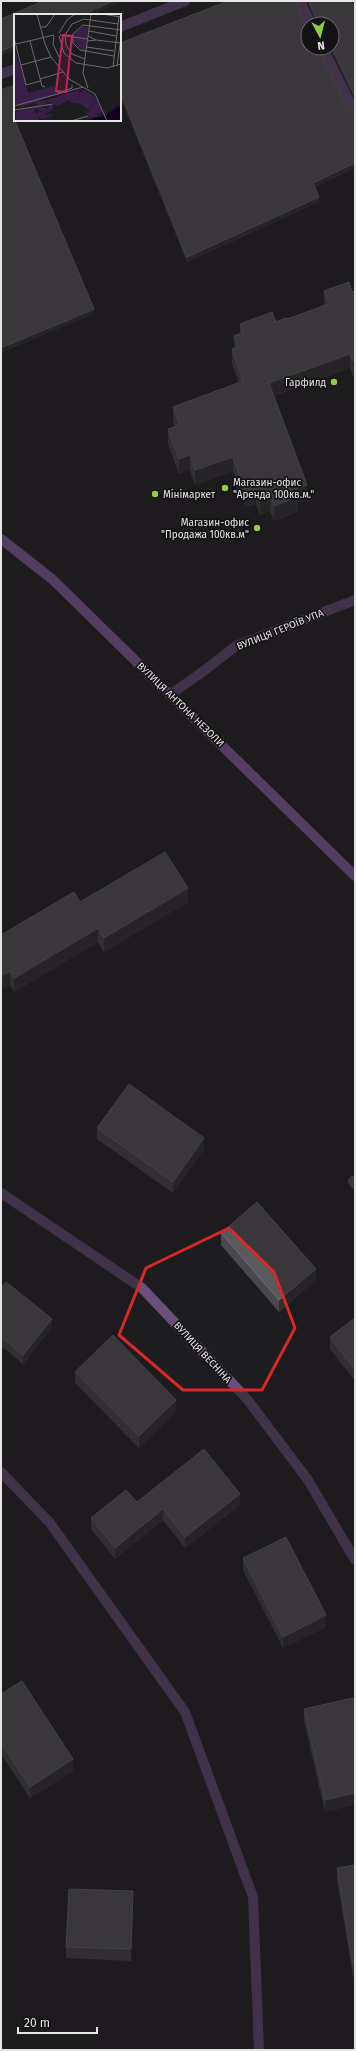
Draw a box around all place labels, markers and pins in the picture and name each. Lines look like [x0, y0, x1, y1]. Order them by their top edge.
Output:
place label: Гарфилд [285, 377, 326, 389]
marker: Гарфилд [329, 377, 339, 387]
place label: Магазин-офис "Аренда 100кв.м." [233, 477, 314, 501]
marker: Магазин-офис "Аренда 100кв.м." [220, 483, 230, 493]
place label: Мінімаркет [163, 488, 216, 501]
marker: Мінімаркет [150, 489, 160, 499]
place label: Магазин-офис "Продажа 100кв.м" [161, 517, 249, 541]
marker: Магазин-офис "Продажа 100кв.м" [252, 523, 262, 533]

